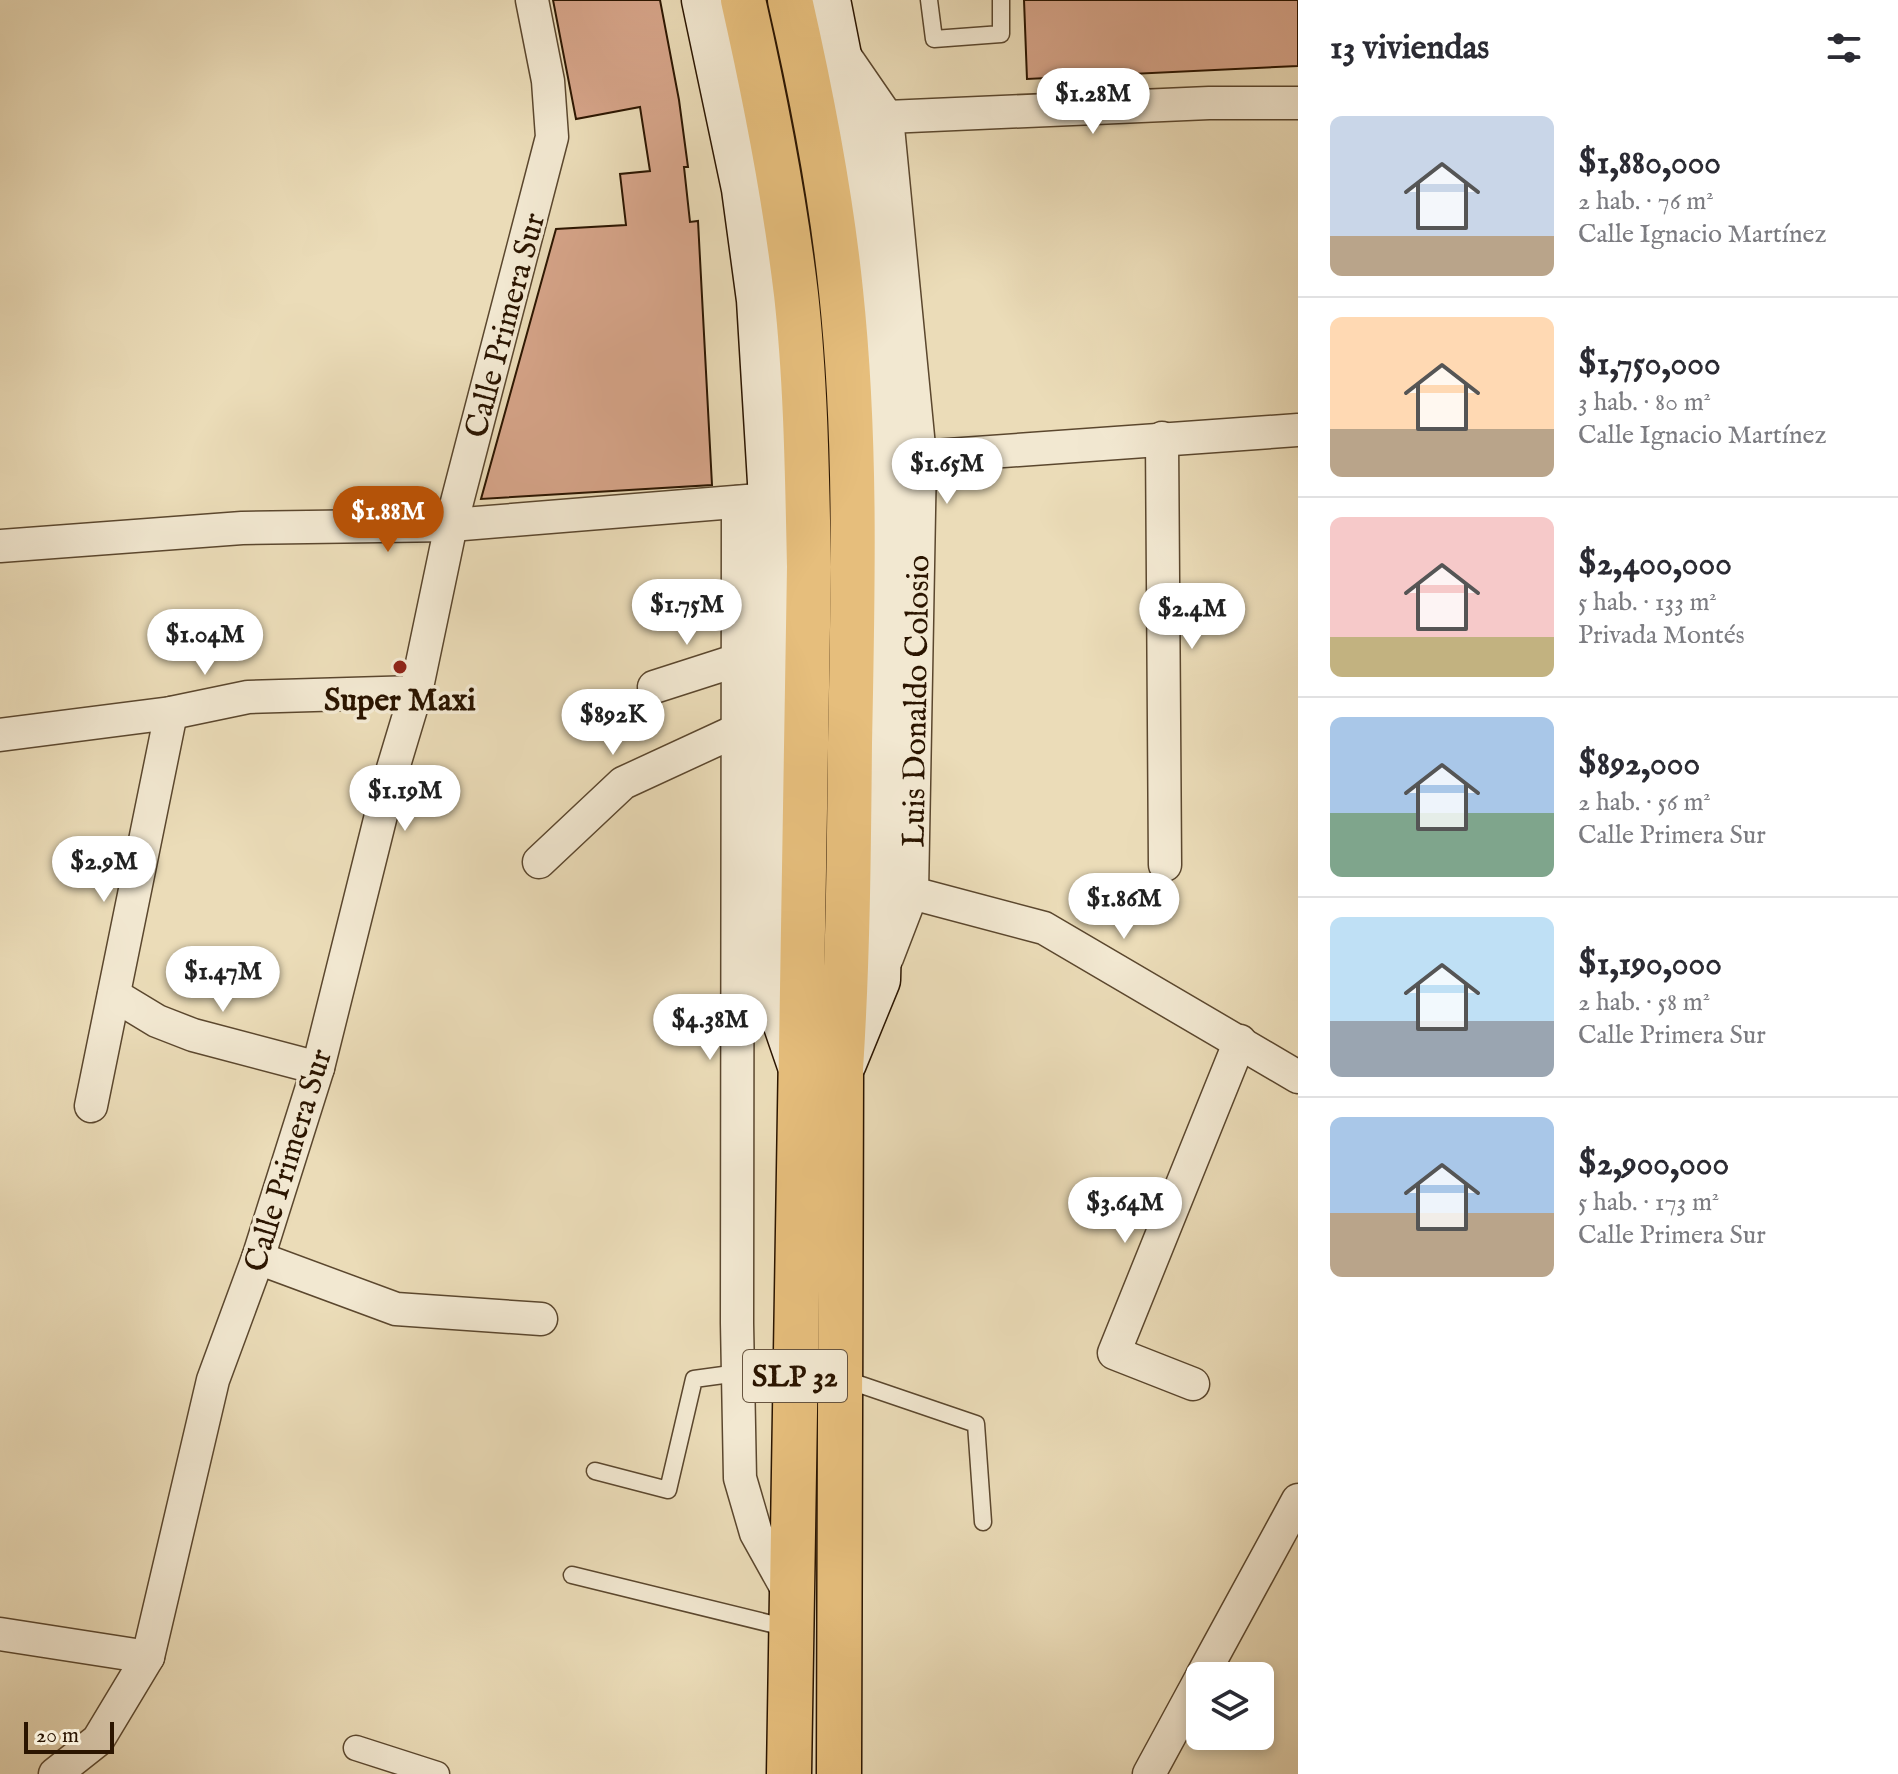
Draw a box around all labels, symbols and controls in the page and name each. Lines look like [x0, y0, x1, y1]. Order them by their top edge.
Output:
icon: filters [1822, 26, 1866, 70]
text: 13 viviendas [1330, 27, 1489, 70]
pin: $1.28M [1028, 68, 1158, 136]
text: $1.28M [1055, 77, 1131, 110]
text: $1,880,000 [1578, 142, 1721, 185]
icon: home [1394, 148, 1490, 244]
text: 2 hab. · 76 m² [1578, 185, 1714, 218]
street label: Calle Primera Sur [457, 208, 556, 443]
text: Calle Ignacio Martínez [1578, 218, 1827, 251]
text: $1,750,000 [1578, 343, 1721, 386]
icon: home [1394, 349, 1490, 445]
text: 3 hab. · 80 m² [1578, 386, 1711, 419]
text: Calle Ignacio Martínez [1578, 419, 1827, 452]
pin: $1.65M [882, 438, 1012, 506]
text: $1.65M [910, 447, 984, 480]
pin: $1.88M [323, 486, 453, 554]
text: $1.88M [351, 495, 425, 528]
text: $2,400,000 [1578, 543, 1732, 586]
icon: home [1394, 549, 1490, 645]
street label: Luis Donaldo Colosio [894, 554, 941, 848]
pin: $1.75M [622, 579, 752, 647]
pin: $2.4M [1136, 583, 1248, 651]
text: 5 hab. · 133 m² [1578, 586, 1717, 619]
text: $1.75M [650, 588, 724, 621]
text: $2.4M [1157, 592, 1227, 625]
pin: $1.04M [140, 609, 270, 677]
text: $1.04M [165, 618, 245, 651]
text: Privada Montés [1578, 619, 1745, 652]
marker: Super Maxi [391, 658, 409, 676]
place label: Super Maxi [324, 681, 476, 722]
pin: $892K [557, 689, 669, 757]
text: $892K [580, 698, 646, 731]
text: $892,000 [1578, 743, 1700, 786]
icon: home [1394, 749, 1490, 845]
pin: $1.19M [340, 765, 470, 833]
text: $1.19M [367, 774, 443, 807]
text: 2 hab. · 56 m² [1578, 786, 1711, 819]
text: Calle Primera Sur [1578, 819, 1766, 852]
pin: $2.9M [48, 836, 160, 904]
text: $2.9M [70, 845, 138, 878]
pin: $1.86M [1059, 873, 1189, 941]
text: $1.86M [1086, 882, 1162, 915]
text: $1,190,000 [1578, 943, 1722, 986]
pin: $1.47M [158, 946, 288, 1014]
icon: home [1394, 949, 1490, 1045]
text: $1.47M [184, 955, 262, 988]
text: 2 hab. · 58 m² [1578, 986, 1710, 1019]
pin: $4.38M [645, 994, 775, 1062]
text: $4.38M [671, 1003, 749, 1036]
text: Calle Primera Sur [1578, 1019, 1766, 1052]
street label: Calle Primera Sur [236, 1044, 343, 1277]
text: $2,900,000 [1578, 1143, 1729, 1186]
icon: home [1394, 1149, 1490, 1245]
pin: $3.64M [1060, 1177, 1190, 1245]
text: $3.64M [1086, 1186, 1164, 1219]
text: 5 hab. · 173 m² [1578, 1186, 1719, 1219]
text: Calle Primera Sur [1578, 1219, 1766, 1252]
road number: SLP 32 [743, 1350, 847, 1402]
map controls [1186, 1662, 1274, 1750]
button: layers [1186, 1662, 1274, 1750]
scale bar [24, 1718, 114, 1754]
text: 20 m [36, 1722, 79, 1750]

